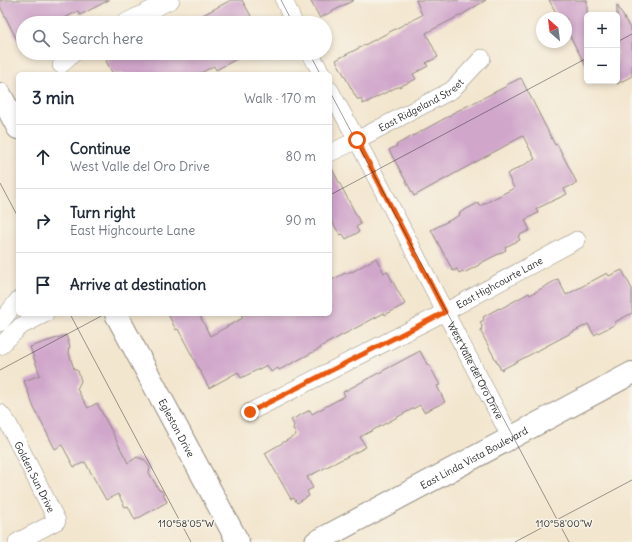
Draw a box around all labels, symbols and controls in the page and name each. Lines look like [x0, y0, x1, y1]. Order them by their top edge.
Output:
north arrow [536, 12, 572, 48]
map controls [584, 12, 620, 84]
button: + [584, 12, 620, 48]
search box [16, 16, 332, 60]
icon: search [30, 27, 52, 49]
text: Search here [62, 29, 143, 48]
button: − [584, 48, 620, 84]
street label: East Ridgeland Street [376, 75, 467, 135]
text: 3 min [32, 87, 74, 109]
text: Walk · 170 m [244, 90, 316, 107]
route start [348, 131, 366, 149]
text: Continue [70, 139, 131, 158]
icon: ahead [32, 146, 54, 168]
text: 80 m [285, 148, 316, 165]
text: West Valle del Oro Drive [70, 158, 210, 175]
text: Turn right [70, 203, 135, 222]
icon: right [32, 210, 54, 232]
text: 90 m [285, 212, 316, 229]
text: East Highcourte Lane [70, 222, 195, 239]
street label: East Highcourte Lane [454, 254, 545, 312]
icon: arrive [32, 274, 54, 296]
text: Arrive at destination [70, 275, 206, 294]
street label: West Valle del Oro Drive [444, 320, 506, 421]
street label: Egleston Drive [155, 397, 197, 459]
route end [241, 403, 259, 421]
street label: East Linda Vista Boulevard [418, 424, 530, 492]
street label: Golden Sun Drive [11, 439, 58, 515]
text: 110°58'05"W [158, 517, 214, 530]
text: 110°58'00"W [536, 517, 592, 530]

